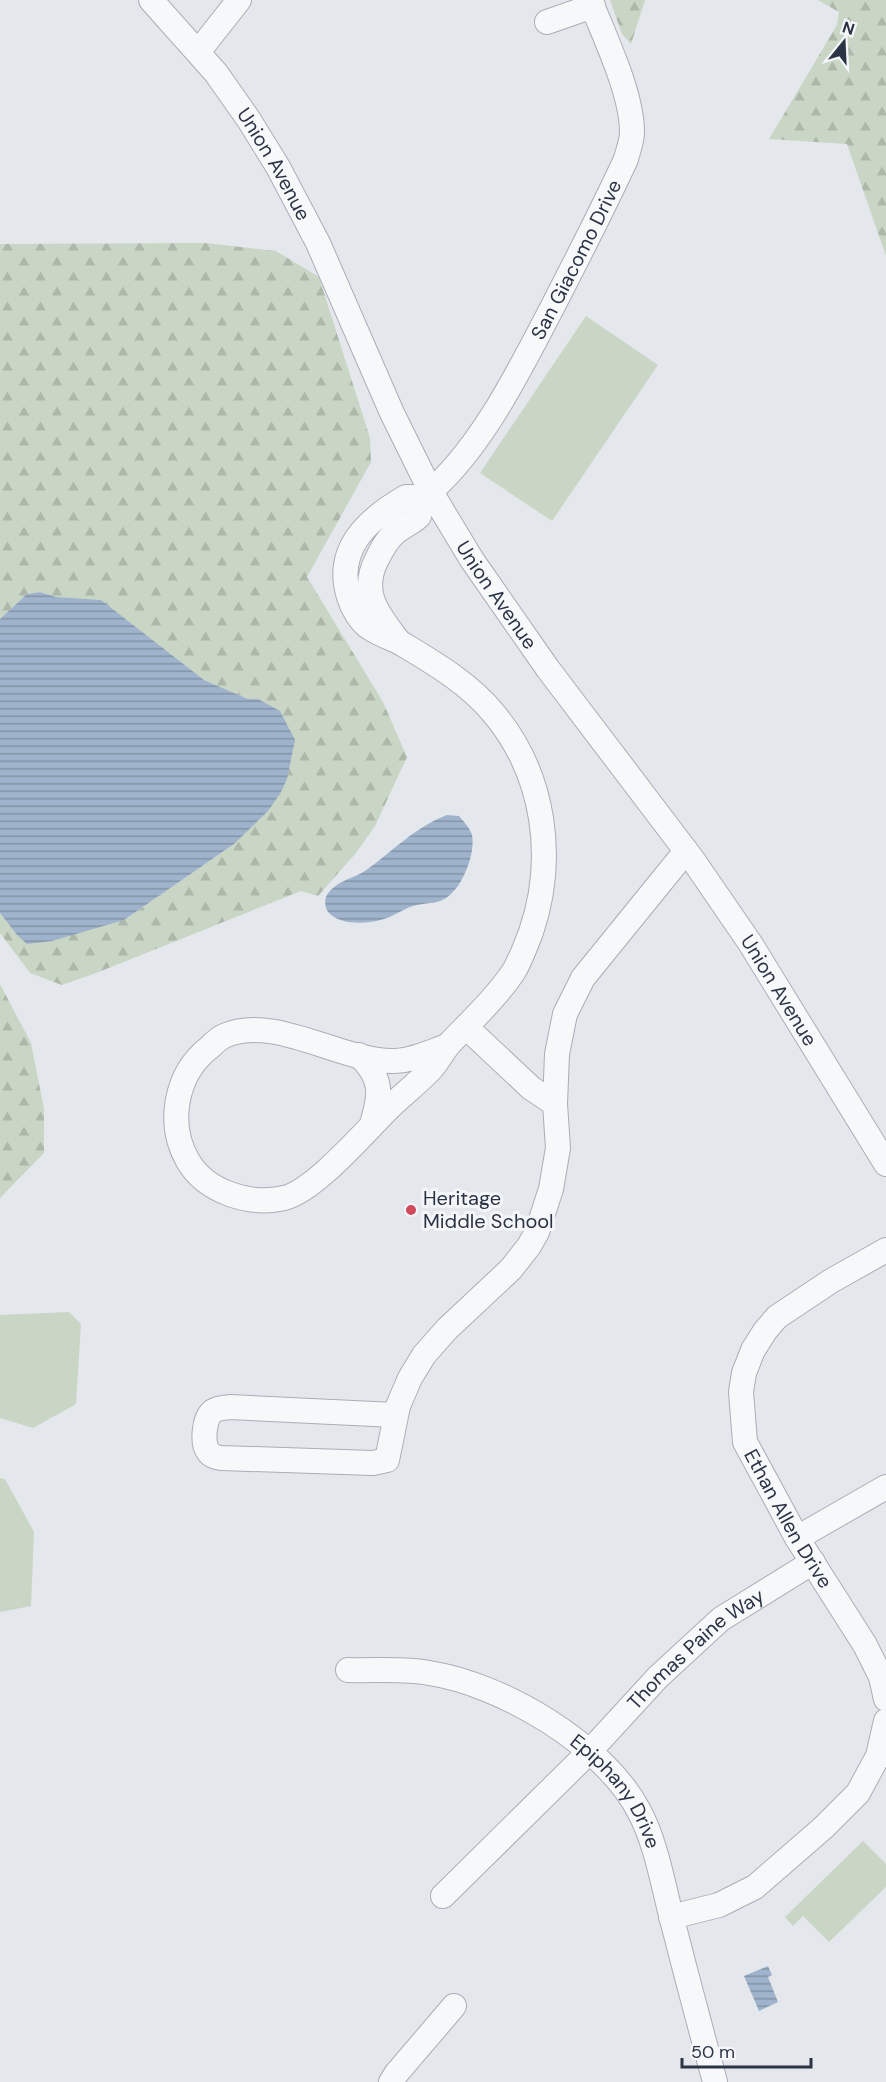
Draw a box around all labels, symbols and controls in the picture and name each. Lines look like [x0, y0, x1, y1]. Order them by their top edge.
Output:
north arrow [814, 12, 874, 72]
text: N [840, 16, 857, 40]
street label: Union Avenue [231, 103, 317, 225]
street label: San Giacomo Drive [525, 175, 627, 344]
street label: Union Avenue [450, 536, 543, 654]
street label: Union Avenue [735, 929, 823, 1051]
place label: Heritage Middle School [423, 1185, 554, 1234]
marker: Heritage Middle School [404, 1203, 418, 1217]
street label: Ethan Allen Drive [738, 1444, 838, 1593]
street label: Thomas Paine Way [621, 1583, 769, 1715]
street label: Epiphany Drive [565, 1728, 666, 1852]
scale bar [682, 2031, 811, 2069]
text: 50 m [691, 2040, 735, 2064]

